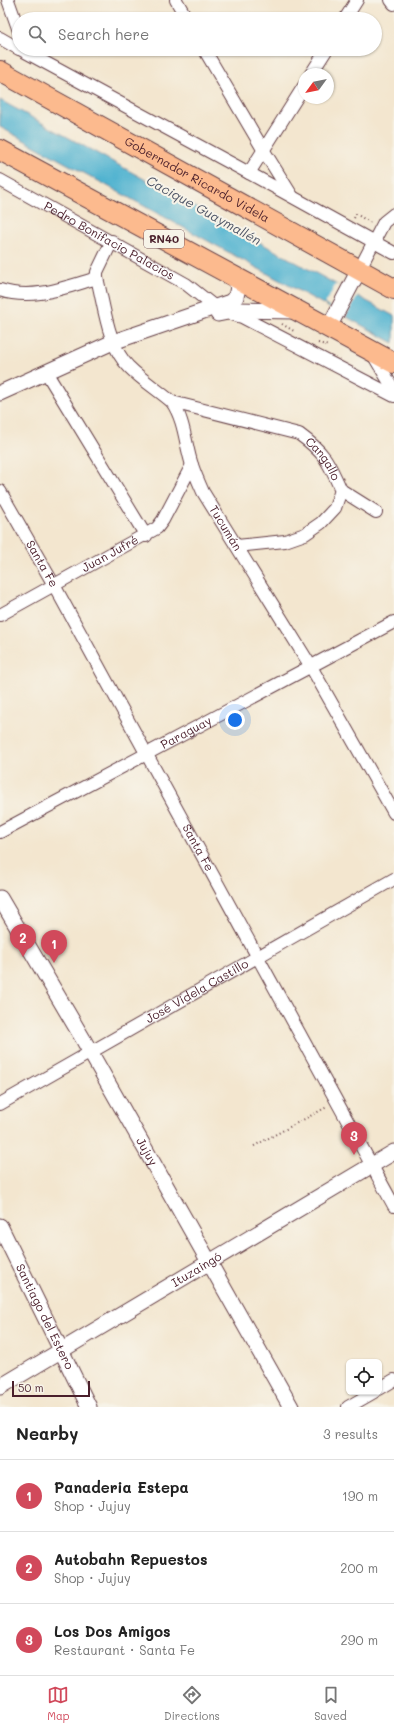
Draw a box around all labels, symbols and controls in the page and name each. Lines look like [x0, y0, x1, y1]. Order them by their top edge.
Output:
search box [12, 12, 382, 56]
icon: search [26, 23, 48, 45]
text: Search here [58, 24, 149, 44]
north arrow [298, 68, 334, 104]
street label: Gobernador Ricardo Videla [122, 132, 273, 226]
water label: Cacique Guaymallén [144, 171, 265, 248]
street label: Pedro Bonifacio Palacios [41, 197, 178, 283]
road number: RN40 [144, 230, 184, 248]
street label: Cangallo [303, 433, 345, 483]
street label: Tucumán [206, 502, 246, 553]
street label: Juan Jufré [79, 531, 141, 575]
street label: Santa Fe [23, 537, 63, 590]
your location [225, 710, 245, 730]
street label: Paraguay [157, 712, 214, 752]
street label: Santa Fe [179, 821, 218, 874]
pin: 2 [10, 924, 36, 957]
pin: 1 [41, 930, 67, 963]
street label: José Videla Castillo [142, 955, 251, 1026]
pin: 3 [341, 1122, 367, 1155]
street label: Jujuy [133, 1134, 162, 1168]
street label: Ituzaingó [168, 1248, 224, 1290]
street label: Santiago del Estero [13, 1261, 78, 1372]
map controls [346, 1359, 382, 1395]
button: locate [346, 1359, 382, 1395]
scale bar [12, 1379, 90, 1398]
text: 50 m [18, 1380, 44, 1395]
text: Nearby [16, 1422, 78, 1444]
text: 3 results [323, 1425, 378, 1442]
text: Panaderia Estepa [54, 1477, 189, 1497]
text: 1 [26, 1487, 32, 1504]
text: 190 m [342, 1487, 378, 1504]
text: Shop · Jujuy [54, 1497, 131, 1514]
text: Autobahn Repuestos [54, 1549, 207, 1569]
text: 2 [25, 1559, 33, 1576]
text: 200 m [340, 1559, 378, 1576]
text: Shop · Jujuy [54, 1569, 131, 1586]
text: Los Dos Amigos [54, 1621, 171, 1641]
text: 3 [25, 1631, 33, 1648]
text: 290 m [341, 1631, 378, 1648]
text: Restaurant · Santa Fe [54, 1641, 195, 1658]
tab: Map [47, 1684, 70, 1723]
tab: Directions [164, 1684, 220, 1723]
tab: Saved [314, 1684, 347, 1723]

